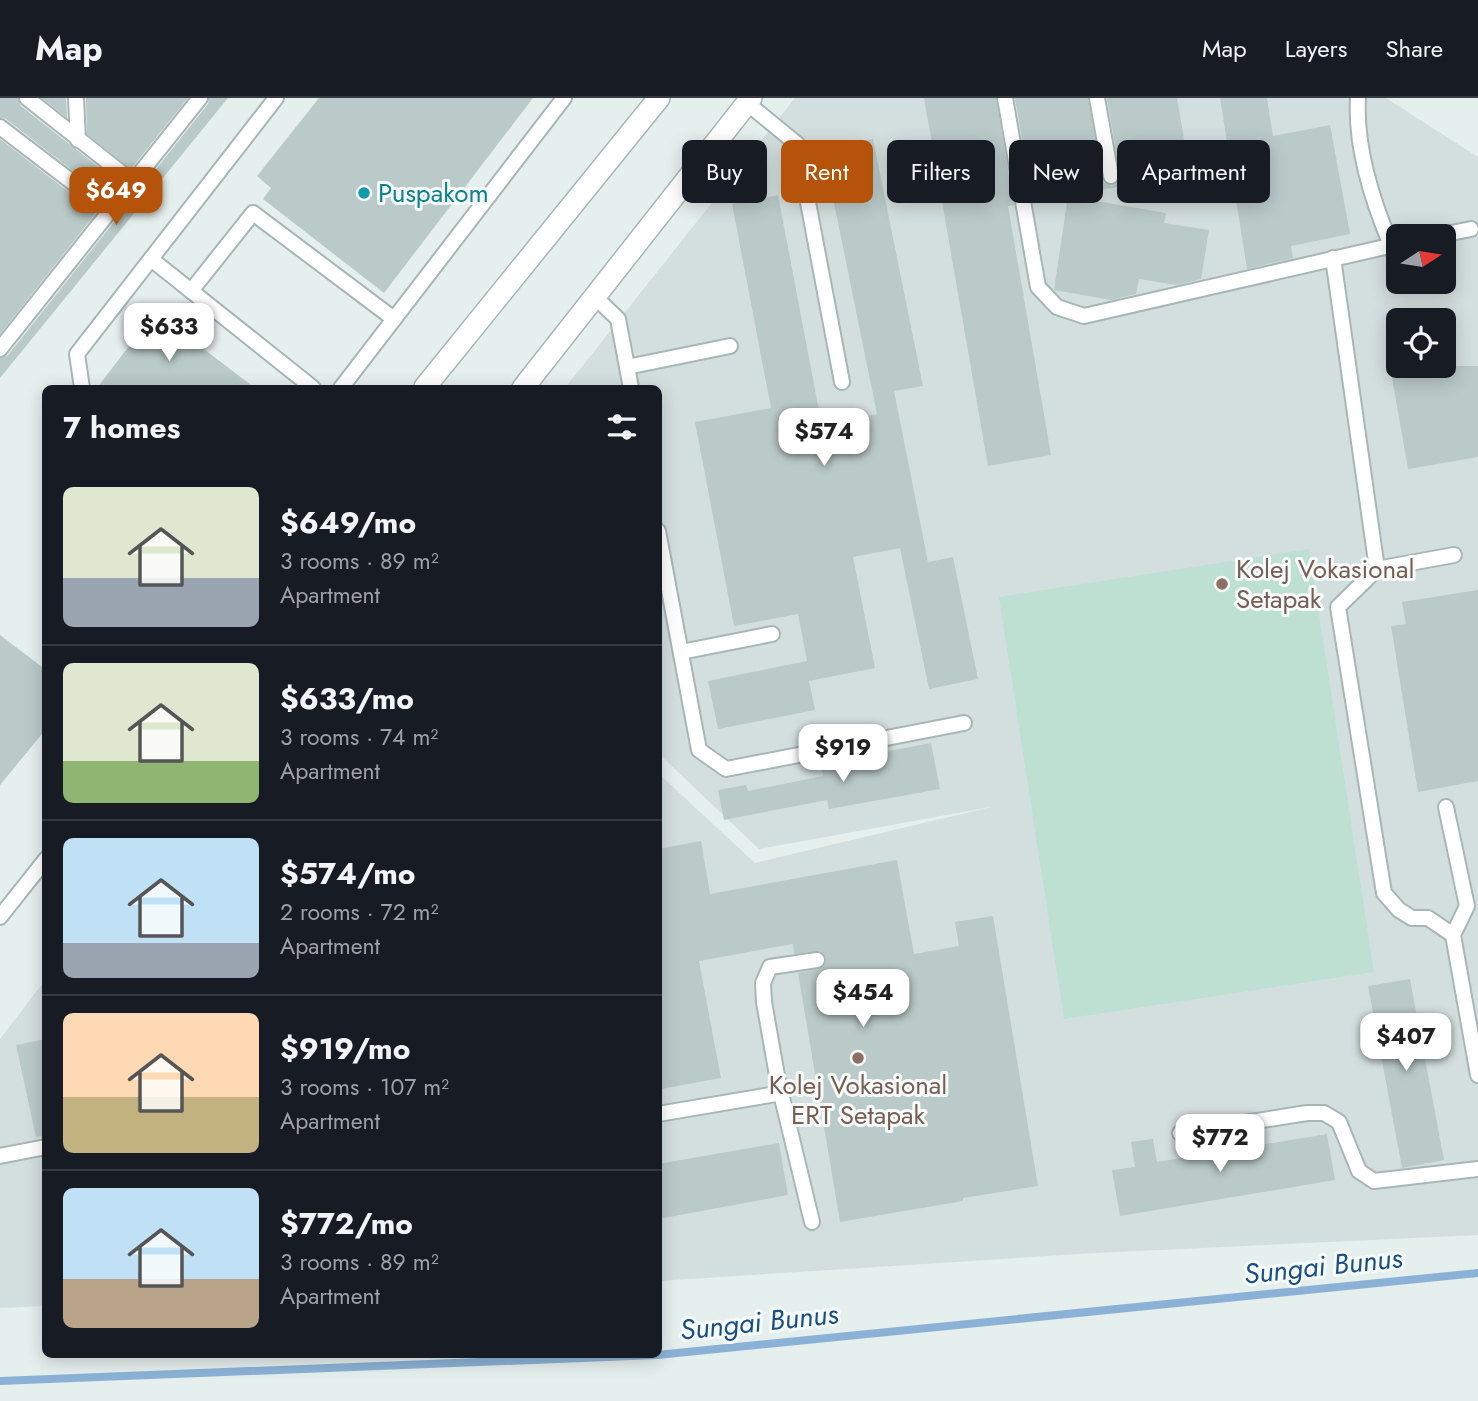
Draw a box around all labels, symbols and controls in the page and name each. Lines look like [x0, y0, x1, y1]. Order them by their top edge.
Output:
text: Map [35, 25, 103, 72]
text: Map [1202, 31, 1247, 66]
text: Layers [1285, 31, 1347, 66]
text: Share [1385, 31, 1443, 66]
chip: Buy [682, 140, 767, 203]
chip: Rent [781, 140, 873, 203]
chip: Filters [887, 140, 995, 203]
chip: New [1009, 140, 1103, 203]
chip: Apartment [1117, 140, 1270, 203]
pin: $649 [75, 167, 157, 227]
text: $649 [85, 173, 147, 207]
place label: Puspakom [378, 174, 489, 212]
marker: Puspakom [356, 185, 372, 201]
north arrow [1386, 224, 1456, 294]
map controls [1386, 224, 1456, 378]
pin: $633 [128, 303, 210, 363]
button: locate [1386, 308, 1456, 378]
text: $633 [140, 309, 198, 343]
text: 7 homes [63, 406, 180, 449]
icon: filters [603, 408, 641, 446]
pin: $574 [783, 408, 865, 468]
text: $574 [794, 414, 854, 448]
text: $649/mo [280, 501, 416, 544]
icon: home [119, 515, 203, 599]
text: 3 rooms · 89 m² [280, 544, 439, 578]
place label: Kolej Vokasional Setapak [1236, 550, 1415, 618]
marker: Kolej Vokasional Setapak [1214, 576, 1230, 592]
text: Apartment [280, 578, 380, 612]
text: $633/mo [280, 677, 414, 720]
icon: home [119, 691, 203, 775]
text: 3 rooms · 74 m² [280, 720, 438, 754]
pin: $919 [802, 724, 884, 784]
text: $919 [815, 730, 871, 764]
text: Apartment [280, 754, 380, 788]
text: $574/mo [280, 852, 415, 895]
icon: home [119, 866, 203, 950]
text: 2 rooms · 72 m² [280, 895, 439, 929]
text: Apartment [280, 929, 380, 963]
pin: $454 [822, 970, 904, 1029]
text: $454 [832, 975, 894, 1009]
pin: $407 [1365, 1014, 1447, 1073]
text: $407 [1376, 1019, 1436, 1053]
text: $919/mo [280, 1027, 410, 1070]
icon: home [119, 1041, 203, 1125]
marker: Kolej Vokasional ERT Setapak [850, 1050, 866, 1066]
place label: Kolej Vokasional ERT Setapak [769, 1066, 947, 1134]
text: 3 rooms · 107 m² [280, 1070, 449, 1104]
text: Apartment [280, 1104, 380, 1138]
pin: $772 [1179, 1114, 1261, 1174]
text: $772 [1191, 1120, 1249, 1154]
text: $772/mo [280, 1202, 413, 1245]
icon: home [119, 1216, 203, 1300]
water label: Sungai Bunus [1242, 1237, 1405, 1295]
text: 3 rooms · 89 m² [280, 1245, 439, 1279]
text: Apartment [280, 1279, 380, 1313]
water label: Sungai Bunus [678, 1293, 841, 1351]

